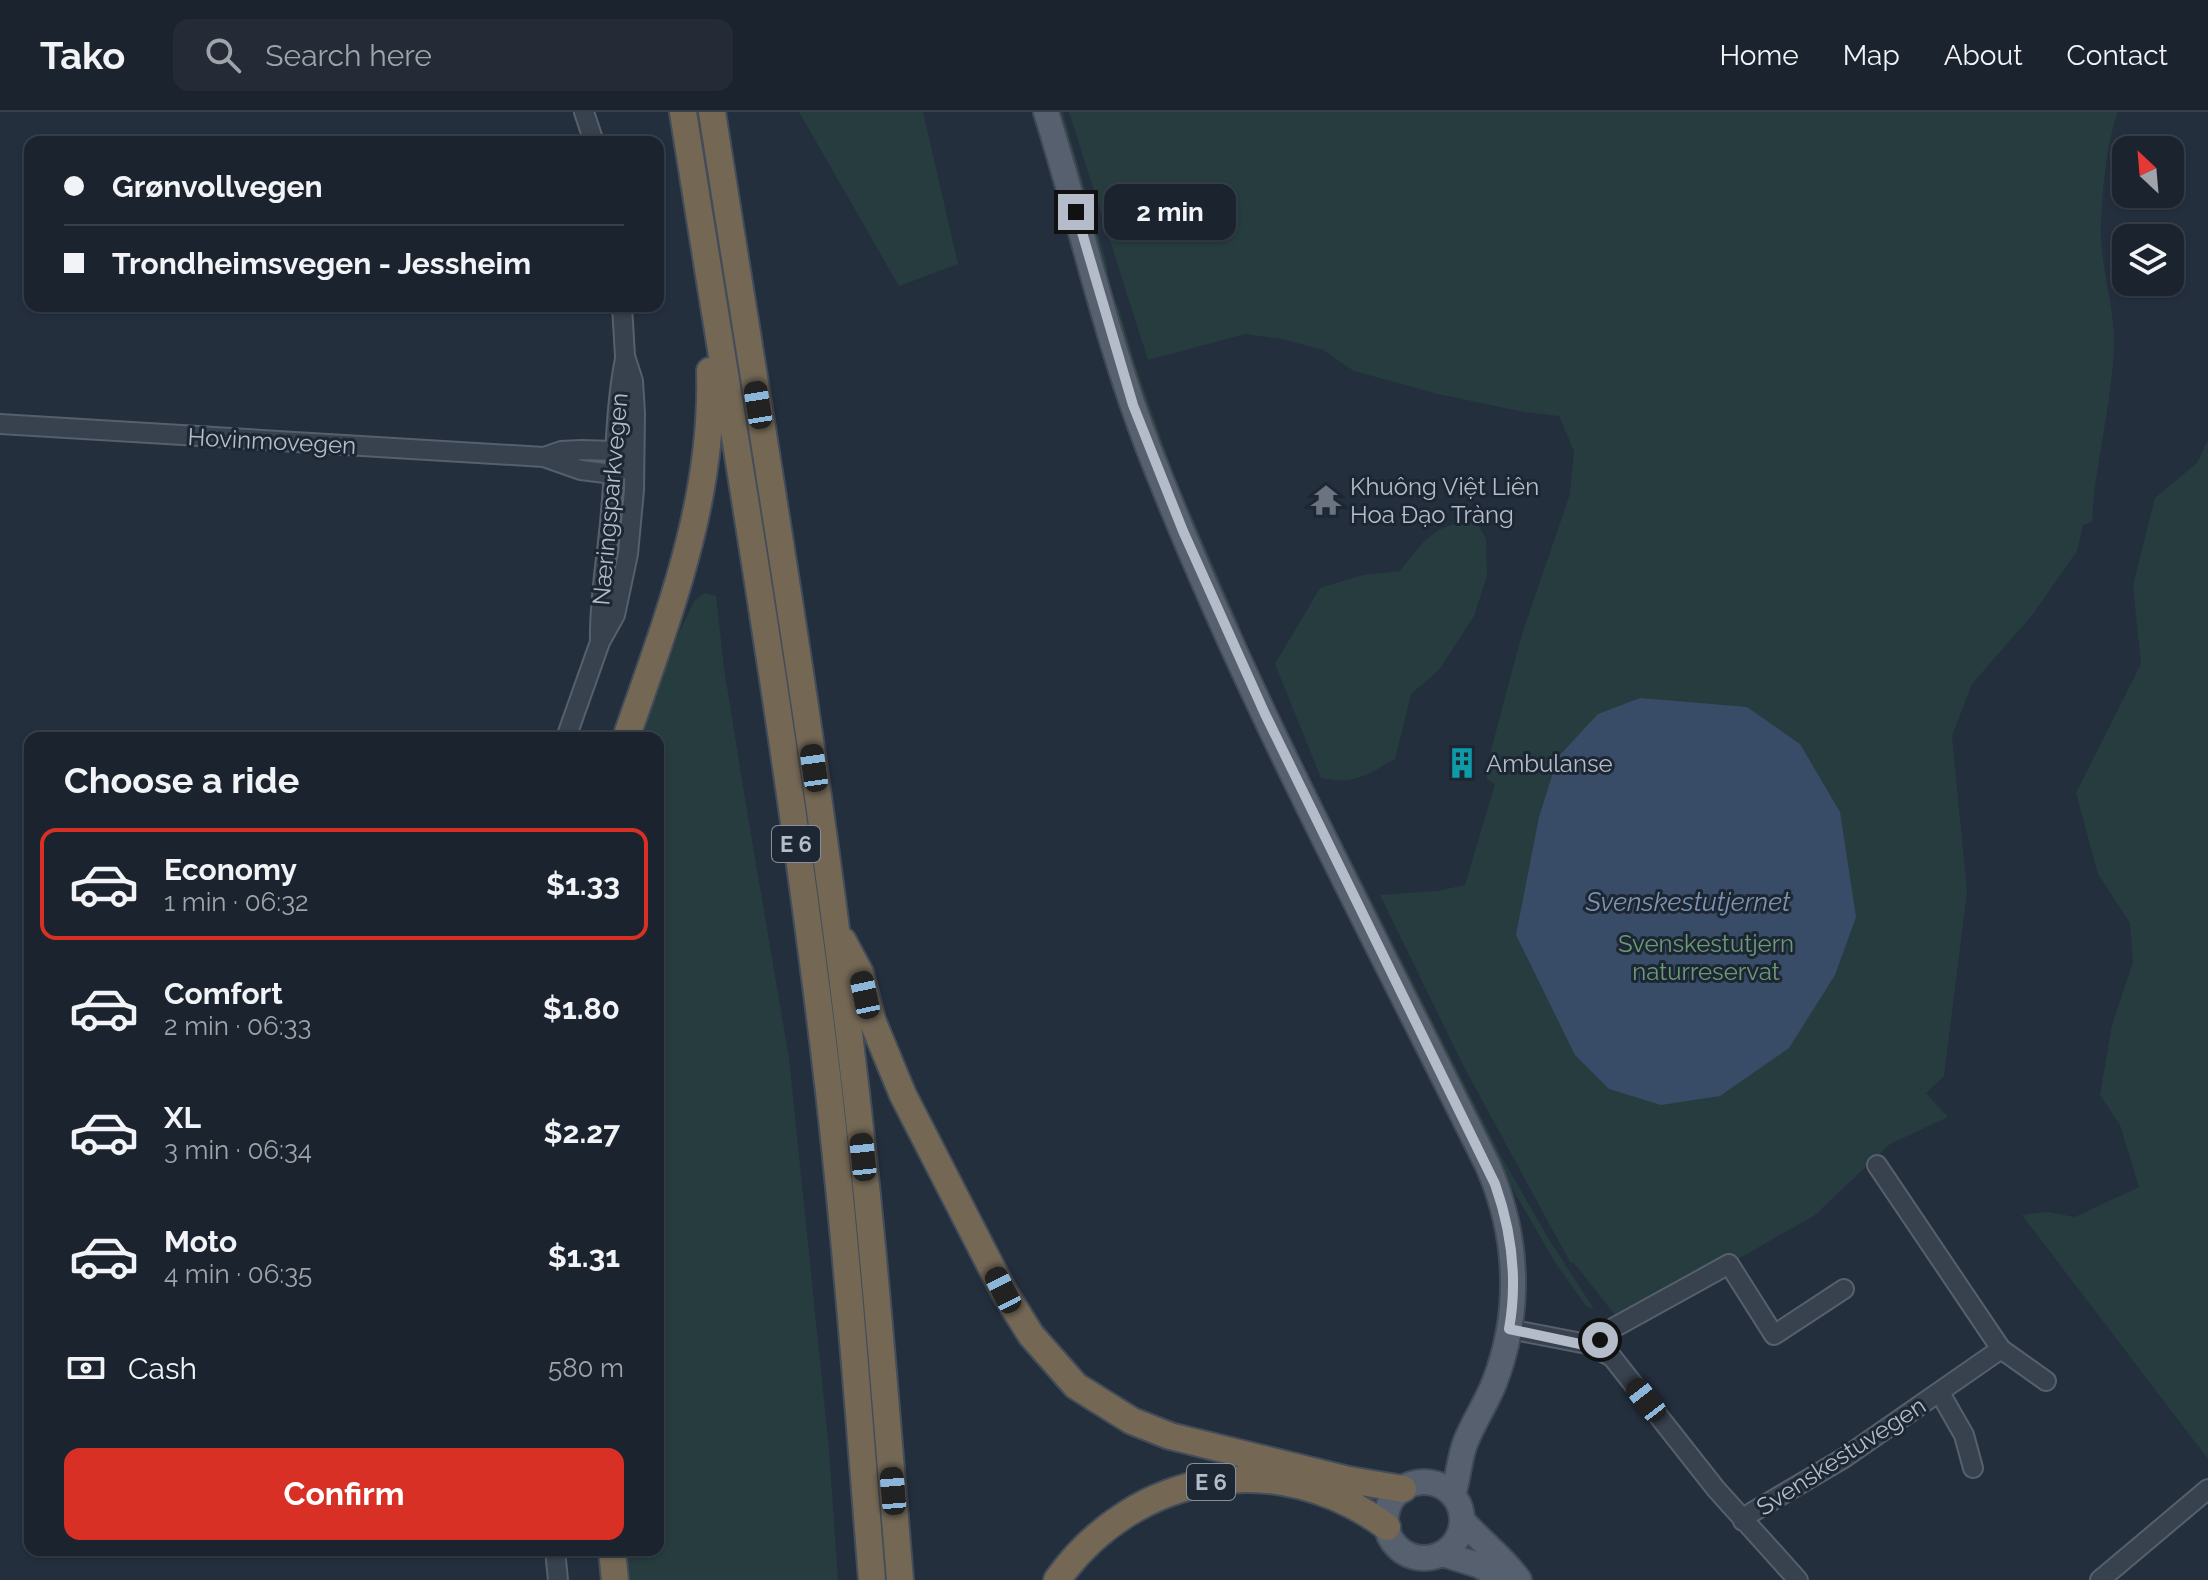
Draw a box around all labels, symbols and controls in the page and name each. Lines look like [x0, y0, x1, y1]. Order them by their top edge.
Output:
search box [173, 19, 733, 91]
text: Tako [40, 33, 125, 78]
icon: search [201, 33, 245, 77]
text: Search here [265, 38, 432, 73]
text: Home [1719, 39, 1799, 72]
text: Map [1843, 39, 1900, 72]
text: About [1944, 39, 2023, 72]
text: Contact [2067, 39, 2168, 72]
north arrow [2112, 136, 2184, 208]
map controls [2112, 136, 2184, 296]
text: Grønvollvegen [112, 169, 323, 204]
callout: 2 min [1104, 184, 1236, 240]
route end [1058, 194, 1094, 230]
text: 2 min [1136, 197, 1204, 227]
button: layers [2112, 224, 2184, 296]
text: Trondheimsvegen - Jessheim [112, 246, 531, 281]
car [742, 379, 774, 431]
street label: Næringsparkvegen [586, 392, 634, 606]
street label: Hovinmovegen [187, 422, 357, 460]
place label: Khuông Việt Liên Hoa Đạo Tràng [1350, 472, 1539, 529]
temple icon: Khuông Việt Liên Hoa Đạo Tràng [1309, 483, 1343, 517]
car [799, 743, 829, 793]
building icon: Ambulanse [1445, 746, 1479, 780]
place label: Ambulanse [1486, 749, 1613, 778]
text: Choose a ride [64, 759, 299, 801]
road number: E 6 [772, 826, 820, 862]
icon: car [68, 848, 140, 920]
text: Economy [164, 852, 297, 887]
text: $1.33 [546, 867, 620, 902]
text: 1 min · 06:32 [164, 887, 309, 917]
water label: Svenskestutjernet [1585, 887, 1791, 917]
park label: Svenskestutjern naturreservat [1618, 929, 1794, 986]
car [848, 969, 882, 1021]
icon: car [68, 972, 140, 1044]
text: Comfort [164, 976, 283, 1011]
text: $1.80 [543, 991, 620, 1026]
text: 2 min · 06:33 [164, 1011, 311, 1041]
icon: car [68, 1096, 140, 1168]
text: XL [164, 1100, 201, 1135]
text: $2.27 [544, 1115, 620, 1150]
car [849, 1132, 877, 1182]
text: 3 min · 06:34 [164, 1135, 312, 1165]
icon: car [68, 1220, 140, 1292]
text: Moto [164, 1224, 237, 1259]
text: $1.31 [548, 1239, 620, 1274]
text: 4 min · 06:35 [164, 1259, 312, 1289]
car [981, 1263, 1025, 1317]
route start [1582, 1322, 1618, 1358]
icon: cash [64, 1346, 108, 1390]
text: Cash [128, 1351, 197, 1386]
text: 580 m [548, 1353, 624, 1383]
car [1622, 1374, 1670, 1426]
street label: Svenskestuvegen [1751, 1391, 1931, 1521]
button: Confirm [64, 1448, 624, 1540]
road number: E 6 [1187, 1464, 1235, 1500]
car [879, 1466, 907, 1516]

